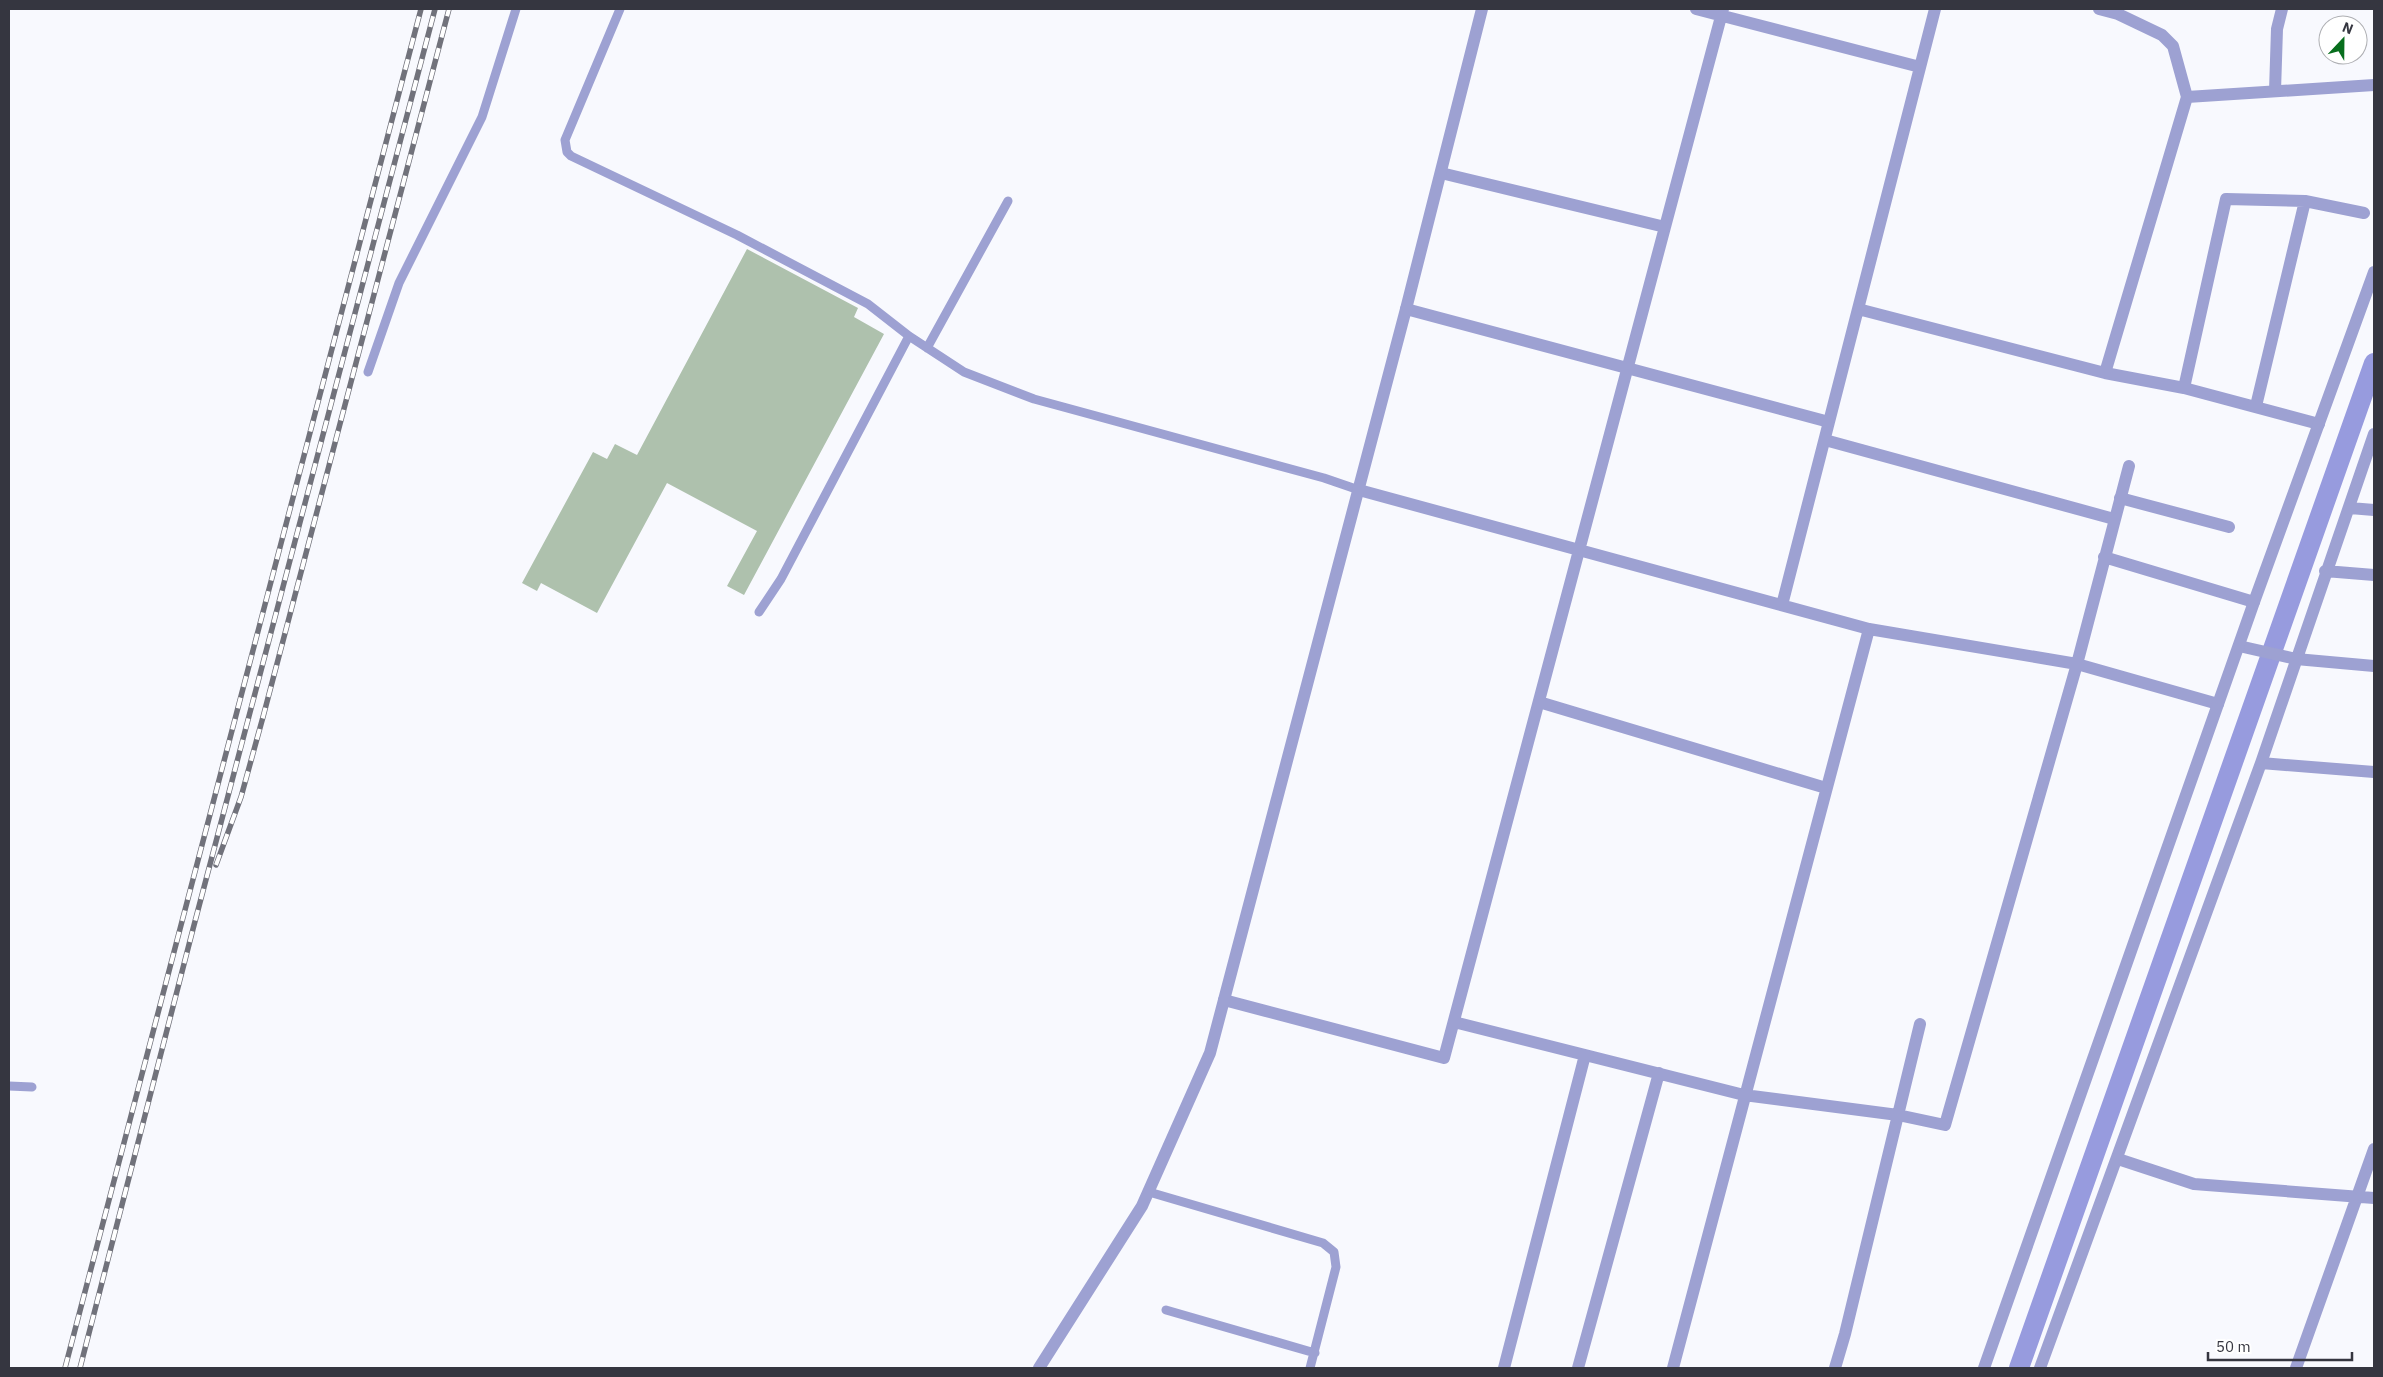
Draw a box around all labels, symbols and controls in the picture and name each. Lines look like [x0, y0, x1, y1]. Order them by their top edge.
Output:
north arrow [2318, 15, 2368, 65]
text: N [2340, 18, 2356, 38]
scale bar [2208, 1330, 2352, 1362]
text: 50 m [2216, 1337, 2251, 1356]

